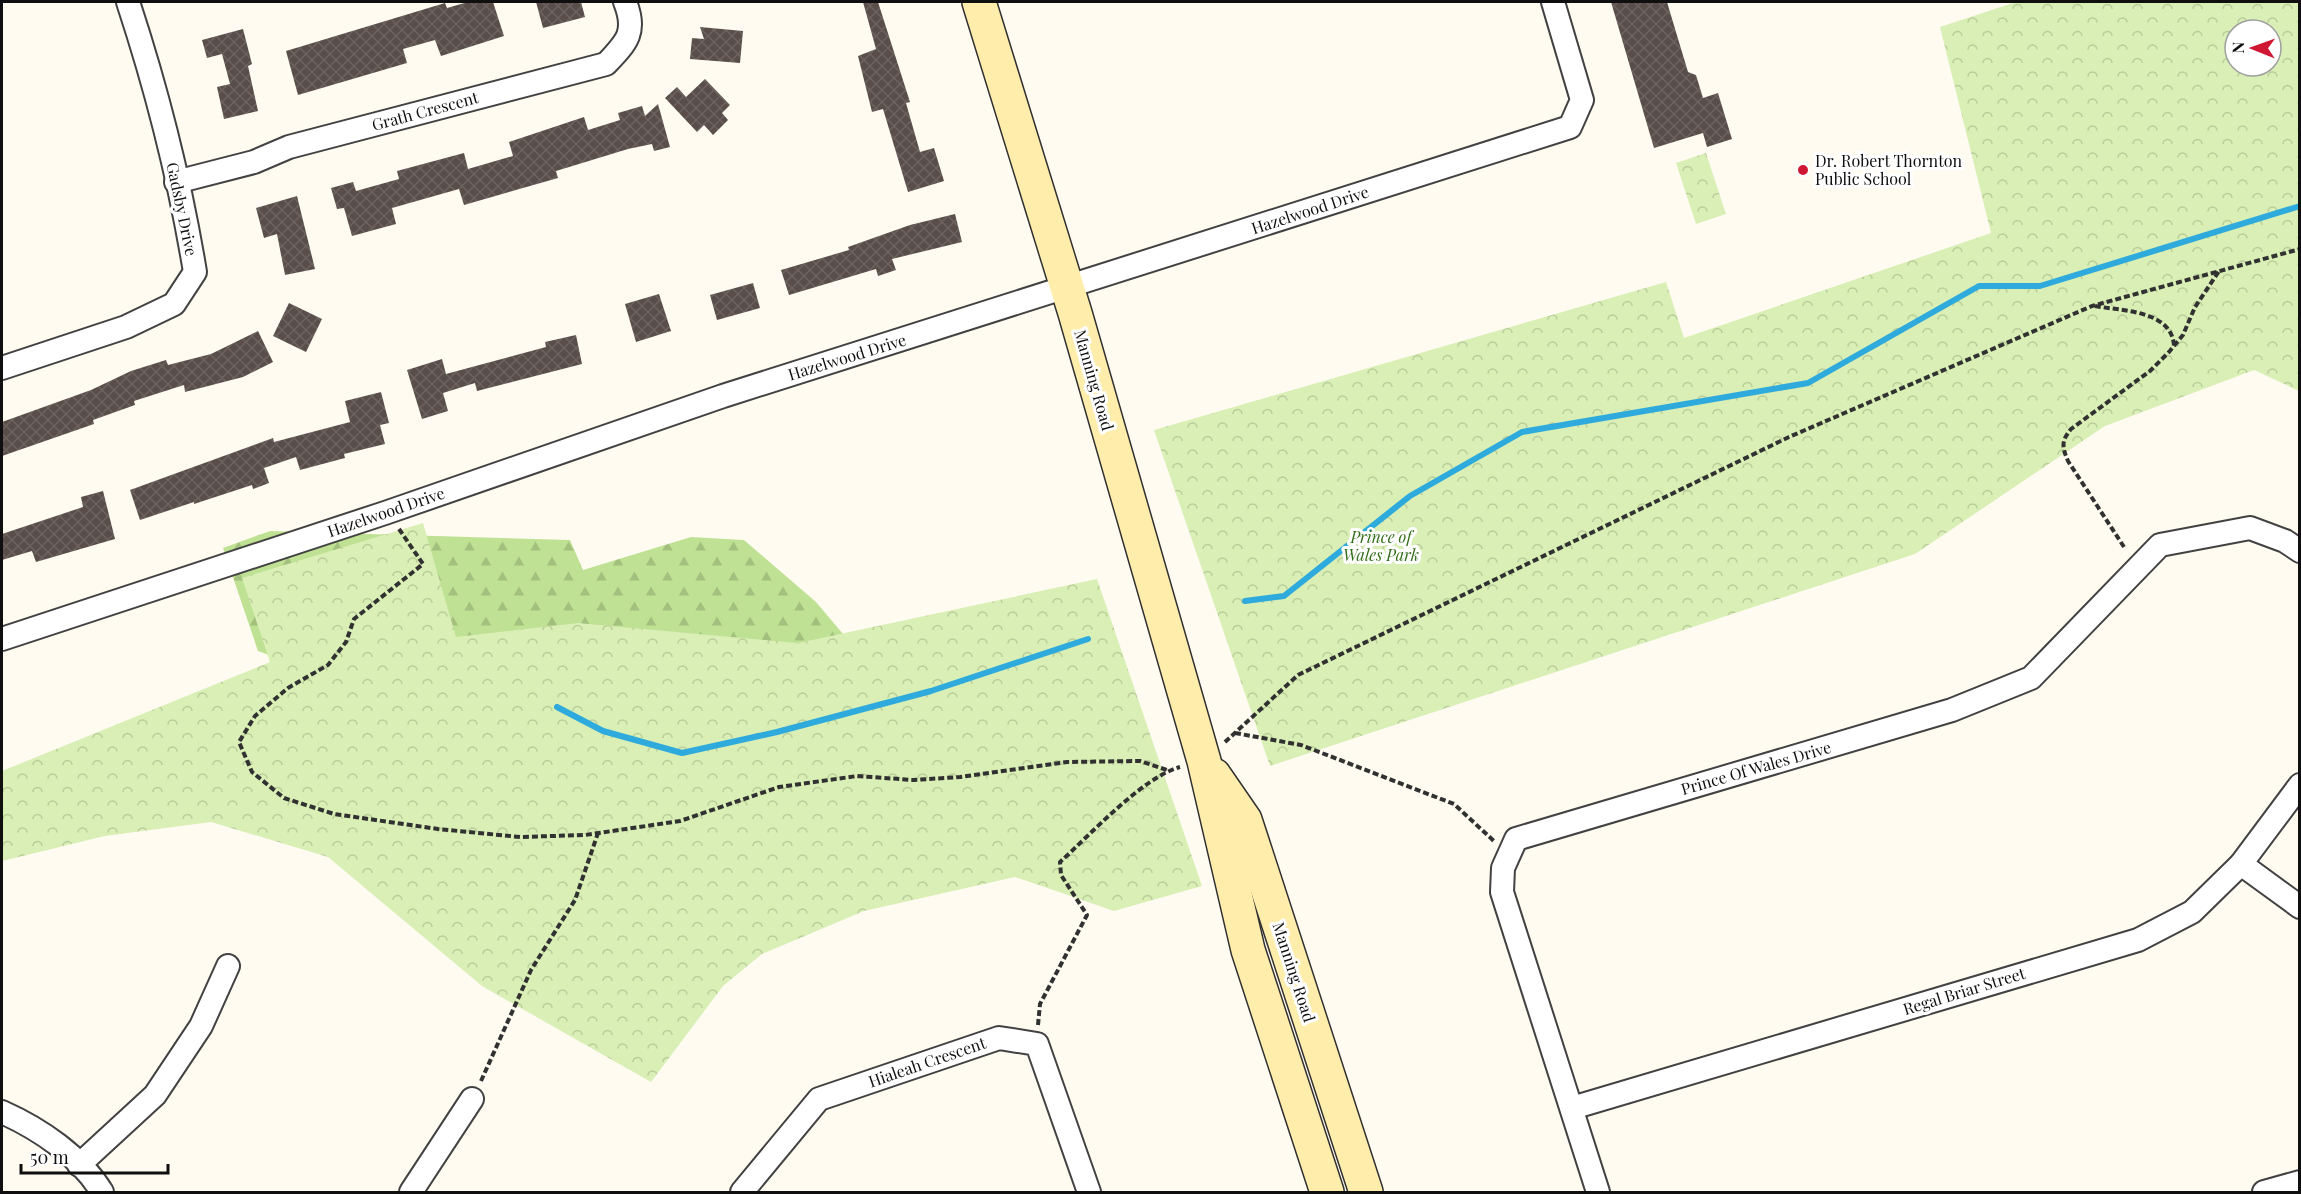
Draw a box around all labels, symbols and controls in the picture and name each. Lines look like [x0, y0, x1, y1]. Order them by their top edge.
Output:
north arrow [2223, 18, 2283, 78]
text: N [2227, 41, 2248, 54]
street label: Grath Crescent [369, 86, 481, 135]
place label: Dr. Robert Thornton Public School [1815, 150, 1963, 189]
street label: Gadsby Drive [162, 160, 203, 258]
marker: Dr. Robert Thornton Public School [1796, 163, 1810, 177]
street label: Hazelwood Drive [1248, 181, 1371, 238]
street label: Manning Road [1070, 327, 1119, 433]
street label: Hazelwood Drive [785, 329, 908, 384]
street label: Hazelwood Drive [325, 482, 447, 541]
park label: Prince of Wales Park [1343, 526, 1419, 565]
street label: Prince Of Wales Drive [1678, 736, 1833, 799]
street label: Manning Road [1268, 919, 1321, 1024]
street label: Regal Briar Street [1900, 962, 2028, 1019]
street label: Hialeah Crescent [865, 1032, 989, 1091]
scale bar [21, 1137, 168, 1175]
text: 50 m [30, 1145, 69, 1169]

